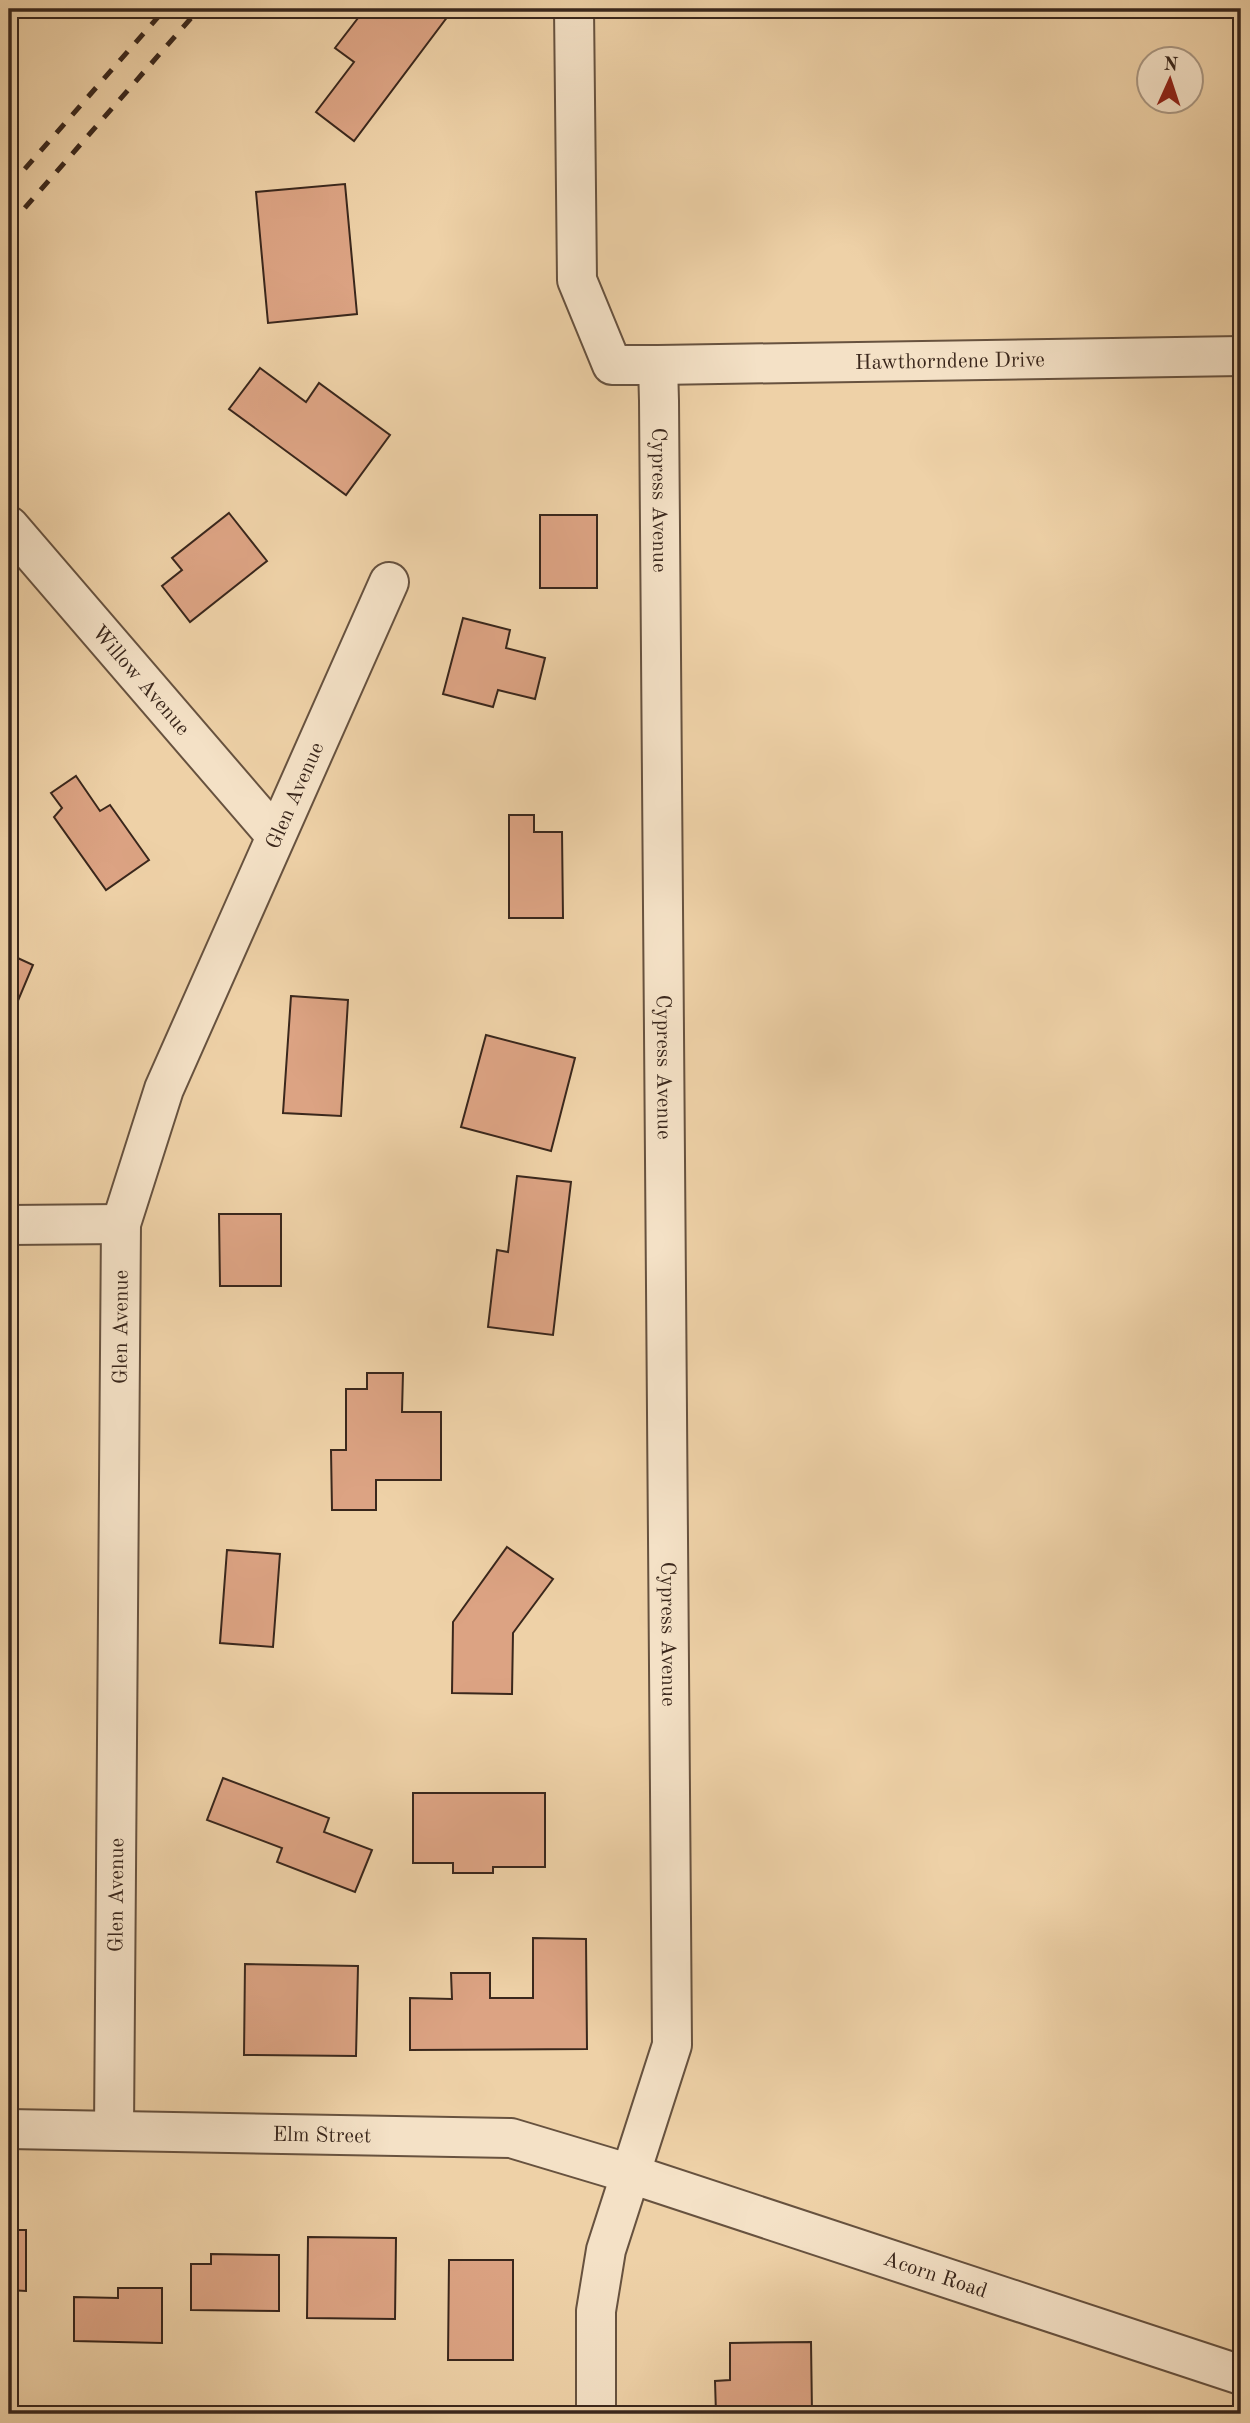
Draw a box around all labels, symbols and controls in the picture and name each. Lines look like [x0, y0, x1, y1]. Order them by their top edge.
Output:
north arrow [1134, 46, 1204, 116]
text: N [1163, 56, 1179, 75]
street label: Hawthorndene Drive [855, 350, 1045, 374]
street label: Cypress Avenue [647, 427, 669, 573]
street label: Willow Avenue [87, 622, 193, 740]
street label: Glen Avenue [263, 739, 329, 852]
street label: Cypress Avenue [652, 994, 674, 1140]
street label: Glen Avenue [111, 1270, 133, 1384]
street label: Cypress Avenue [656, 1561, 678, 1707]
street label: Glen Avenue [106, 1838, 128, 1952]
street label: Elm Street [273, 2125, 371, 2147]
street label: Acorn Road [880, 2249, 990, 2303]

